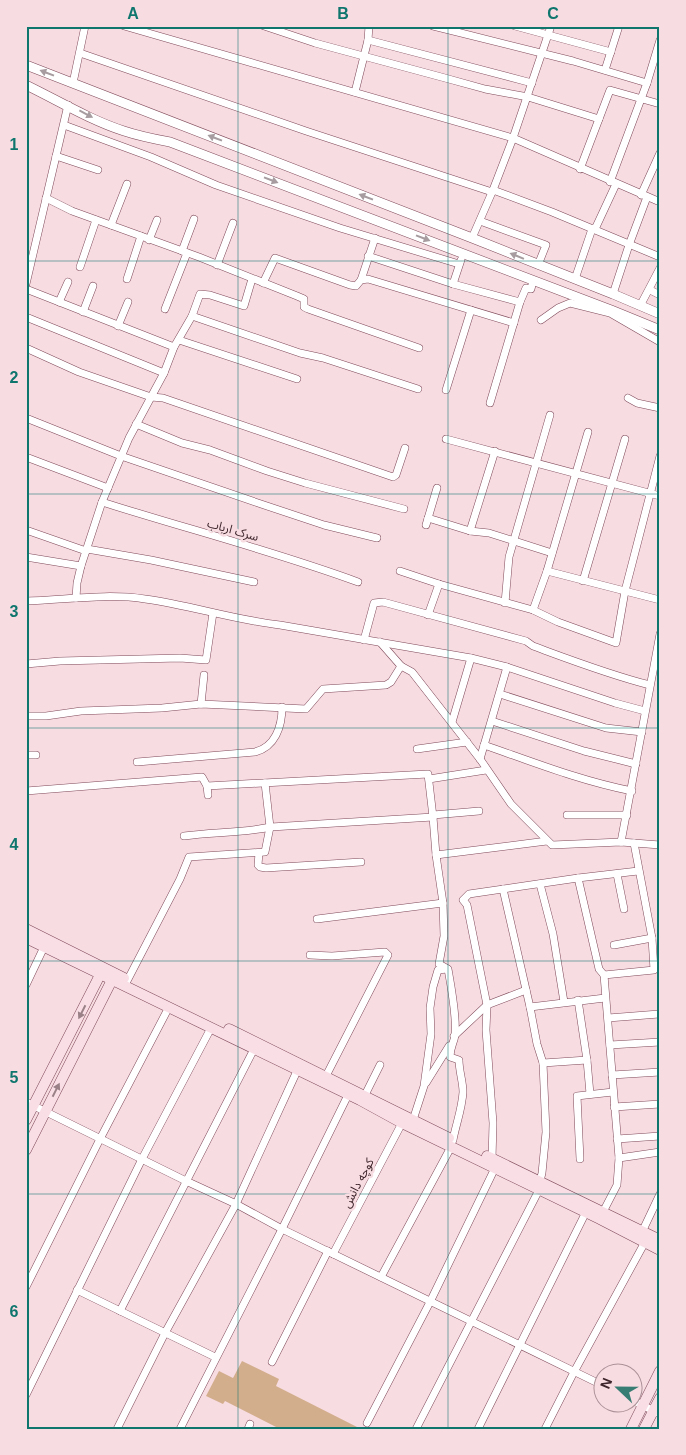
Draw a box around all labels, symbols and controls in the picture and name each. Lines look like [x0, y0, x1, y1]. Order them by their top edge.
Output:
text: A [127, 5, 139, 22]
text: B [337, 5, 349, 22]
text: C [547, 5, 559, 22]
one-way arrow [39, 69, 54, 77]
one-way arrow [79, 110, 93, 118]
one-way arrow [207, 134, 222, 142]
text: 1 [10, 136, 19, 153]
one-way arrow [264, 177, 279, 185]
one-way arrow [358, 193, 373, 201]
one-way arrow [416, 234, 431, 242]
one-way arrow [510, 252, 525, 260]
text: 2 [10, 369, 19, 386]
street label: سرک ارباب [205, 516, 260, 544]
text: 3 [10, 603, 19, 620]
text: 4 [10, 836, 19, 853]
one-way arrow [78, 1004, 86, 1019]
text: 5 [10, 1069, 19, 1086]
one-way arrow [52, 1083, 60, 1098]
street label: کوچه دانش [339, 1155, 378, 1211]
text: 6 [10, 1303, 19, 1320]
north arrow [594, 1362, 644, 1412]
text: N [597, 1375, 615, 1391]

